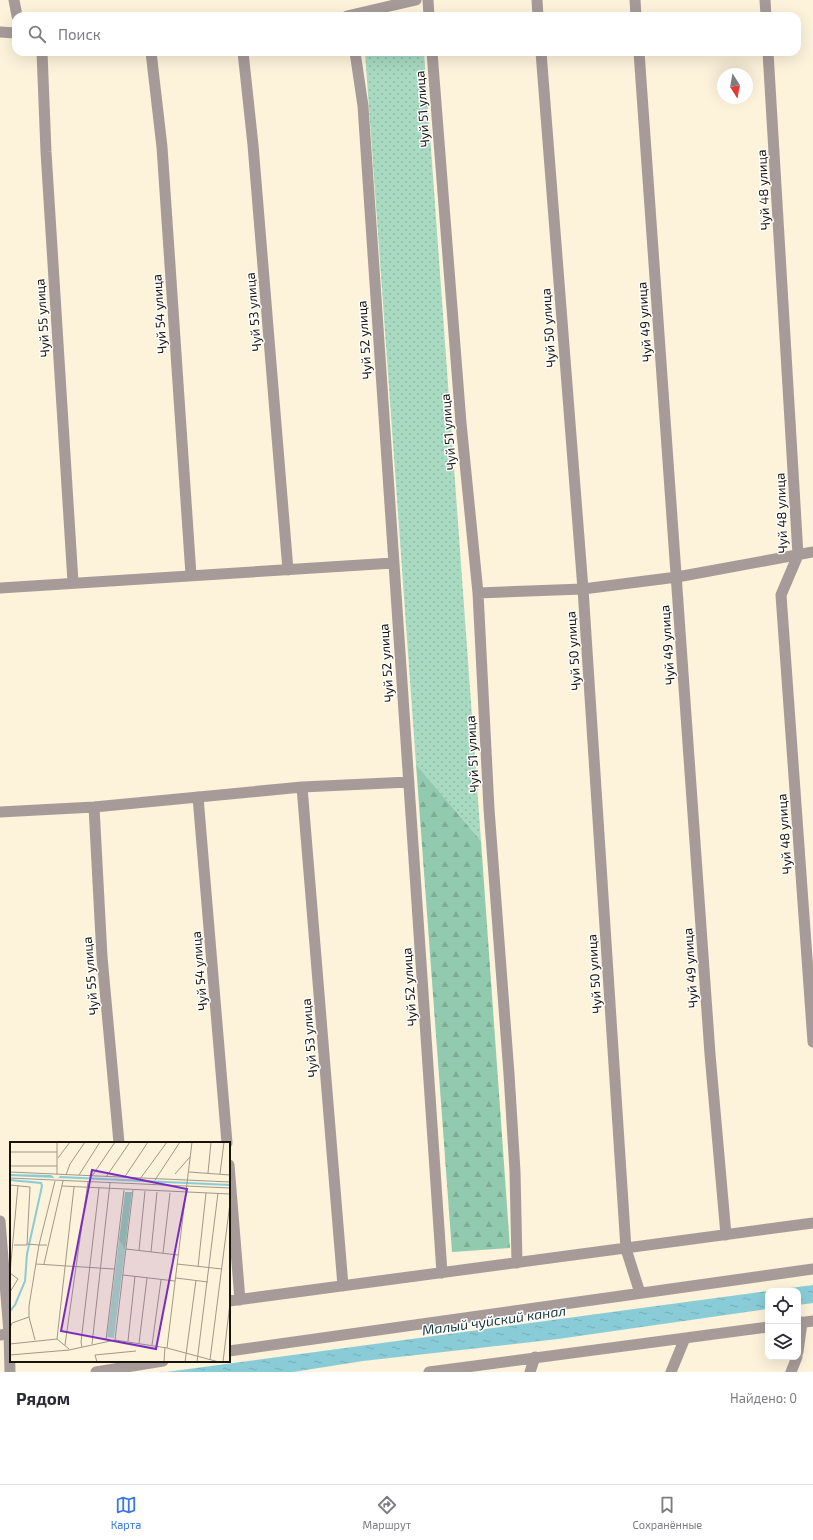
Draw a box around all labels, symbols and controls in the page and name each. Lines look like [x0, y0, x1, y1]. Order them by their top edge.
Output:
search box [12, 12, 801, 56]
icon: search [26, 23, 48, 45]
text: Поиск [58, 25, 101, 43]
north arrow [717, 68, 753, 104]
street label: Чуй 51 улица [411, 70, 433, 148]
street label: Чуй 48 улица [753, 149, 773, 231]
street label: Чуй 53 улица [242, 272, 264, 352]
street label: Чуй 54 улица [148, 274, 170, 354]
street label: Чуй 55 улица [31, 278, 53, 358]
street label: Чуй 49 улица [633, 281, 655, 363]
street label: Чуй 50 улица [537, 288, 559, 368]
street label: Чуй 52 улица [353, 300, 375, 380]
street label: Чуй 51 улица [437, 393, 459, 471]
street label: Чуй 48 улица [772, 472, 790, 554]
street label: Чуй 49 улица [656, 604, 678, 686]
street label: Чуй 50 улица [562, 611, 584, 691]
street label: Чуй 52 улица [375, 623, 397, 703]
street label: Чуй 51 улица [462, 715, 482, 793]
street label: Чуй 48 улица [773, 793, 795, 875]
street label: Чуй 49 улица [679, 927, 701, 1009]
street label: Чуй 54 улица [188, 931, 210, 1011]
street label: Чуй 50 улица [583, 934, 605, 1014]
street label: Чуй 55 улица [79, 936, 101, 1016]
street label: Чуй 52 улица [398, 947, 420, 1027]
street label: Чуй 53 улица [298, 998, 320, 1078]
inset map [10, 1142, 230, 1362]
map controls [765, 1288, 801, 1360]
button: locate [765, 1288, 801, 1324]
water label: Малый чуйский канал [421, 1301, 567, 1339]
button: layers [765, 1324, 801, 1360]
text: Рядом [16, 1388, 70, 1408]
text: Найдено: 0 [730, 1390, 797, 1406]
tab: Карта [111, 1494, 141, 1531]
tab: Маршрут [363, 1494, 411, 1531]
tab: Сохранённые [633, 1494, 702, 1531]

